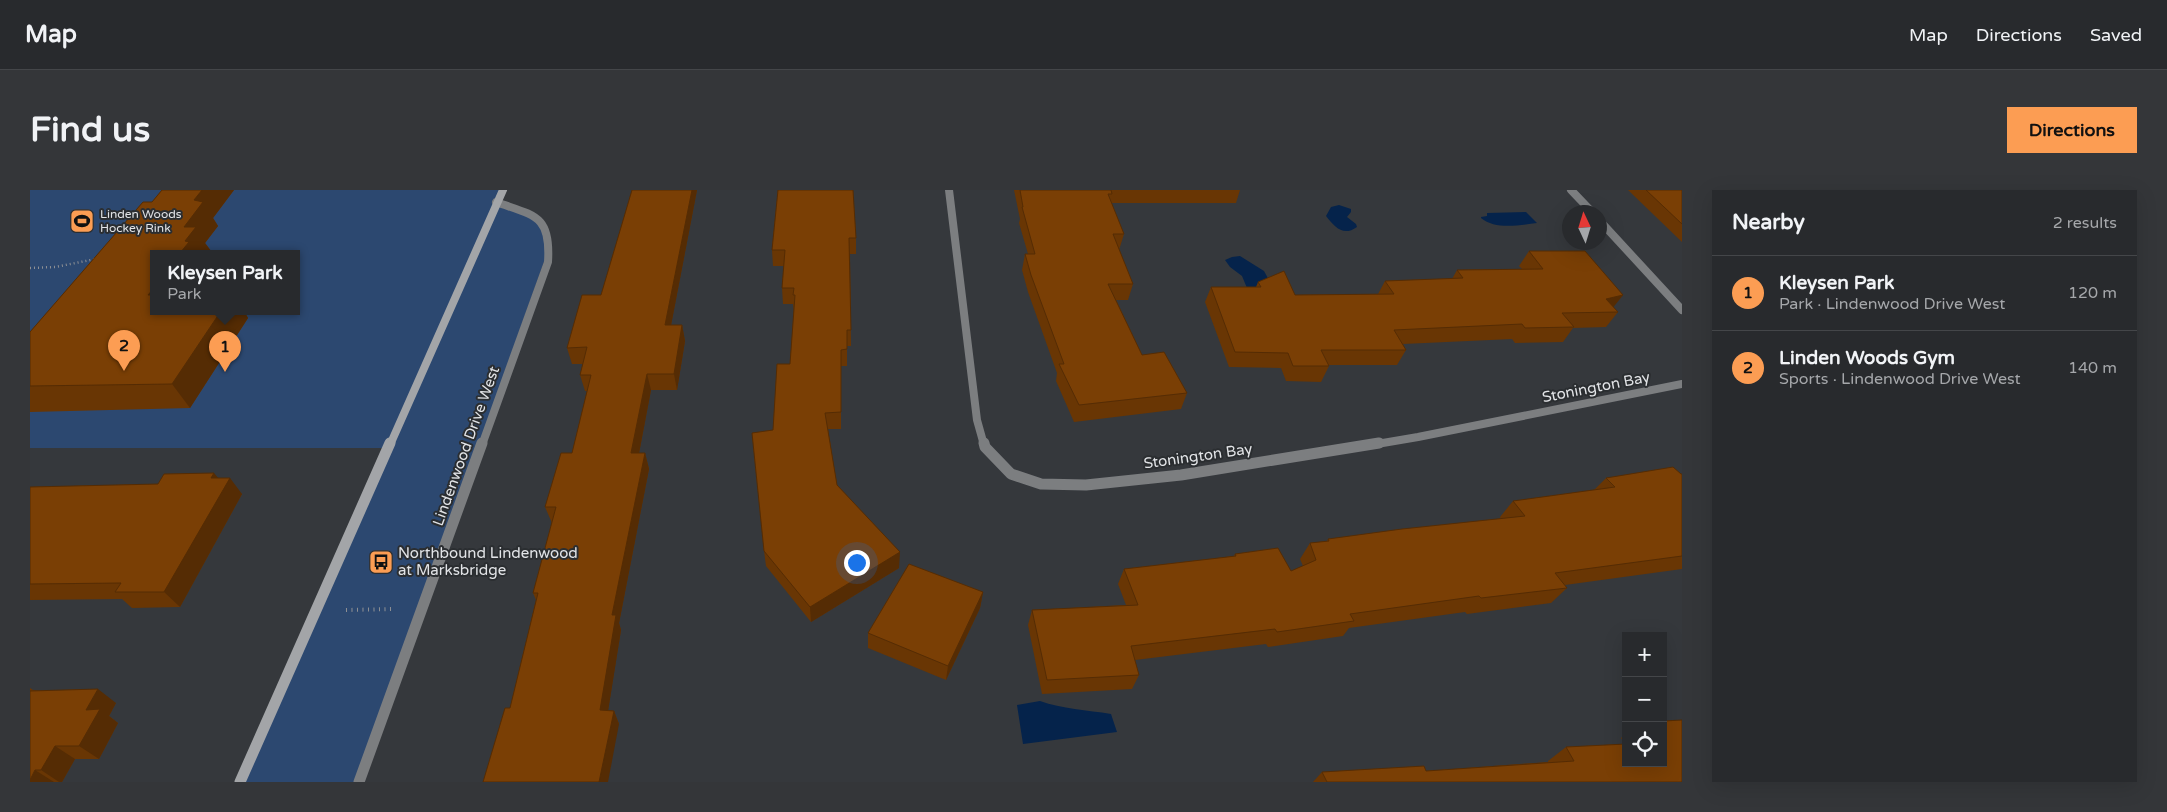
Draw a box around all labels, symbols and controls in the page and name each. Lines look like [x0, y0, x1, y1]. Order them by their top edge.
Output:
text: Map [25, 20, 77, 49]
text: Map [1909, 24, 1948, 46]
text: Directions [1976, 24, 2062, 46]
text: Saved [2090, 24, 2142, 46]
button: Directions [2007, 107, 2137, 153]
text: Find us [30, 109, 150, 151]
north arrow [1562, 205, 1607, 250]
place label: Linden Woods Hockey Rink [100, 207, 182, 235]
sports icon: Linden Woods Hockey Rink [69, 208, 95, 234]
text: Nearby [1732, 210, 1805, 235]
text: 2 results [2053, 213, 2117, 233]
popup [150, 250, 300, 315]
text: Kleysen Park [167, 262, 283, 284]
text: Kleysen Park [1779, 272, 1894, 294]
text: 1 [1743, 283, 1753, 303]
text: 120 m [2068, 283, 2117, 303]
text: Park [167, 284, 202, 304]
text: Park · Lindenwood Drive West [1779, 294, 2005, 314]
pin: 2 [108, 330, 140, 371]
pin: 1 [209, 331, 241, 372]
text: Linden Woods Gym [1779, 347, 1955, 369]
text: 2 [1743, 358, 1753, 378]
text: 140 m [2068, 358, 2117, 378]
street label: Lindenwood Drive West [429, 363, 503, 528]
street label: Stonington Bay [1540, 368, 1652, 406]
text: Sports · Lindenwood Drive West [1779, 369, 2021, 389]
street label: Stonington Bay [1142, 439, 1254, 473]
place label: Northbound Lindenwood at Marksbridge [398, 544, 578, 579]
bus stop icon: Northbound Lindenwood at Marksbridge [368, 549, 394, 575]
your location [844, 550, 870, 576]
map controls [1622, 632, 1667, 767]
button: + [1622, 632, 1667, 677]
button: − [1622, 677, 1667, 722]
button: locate [1622, 722, 1667, 767]

